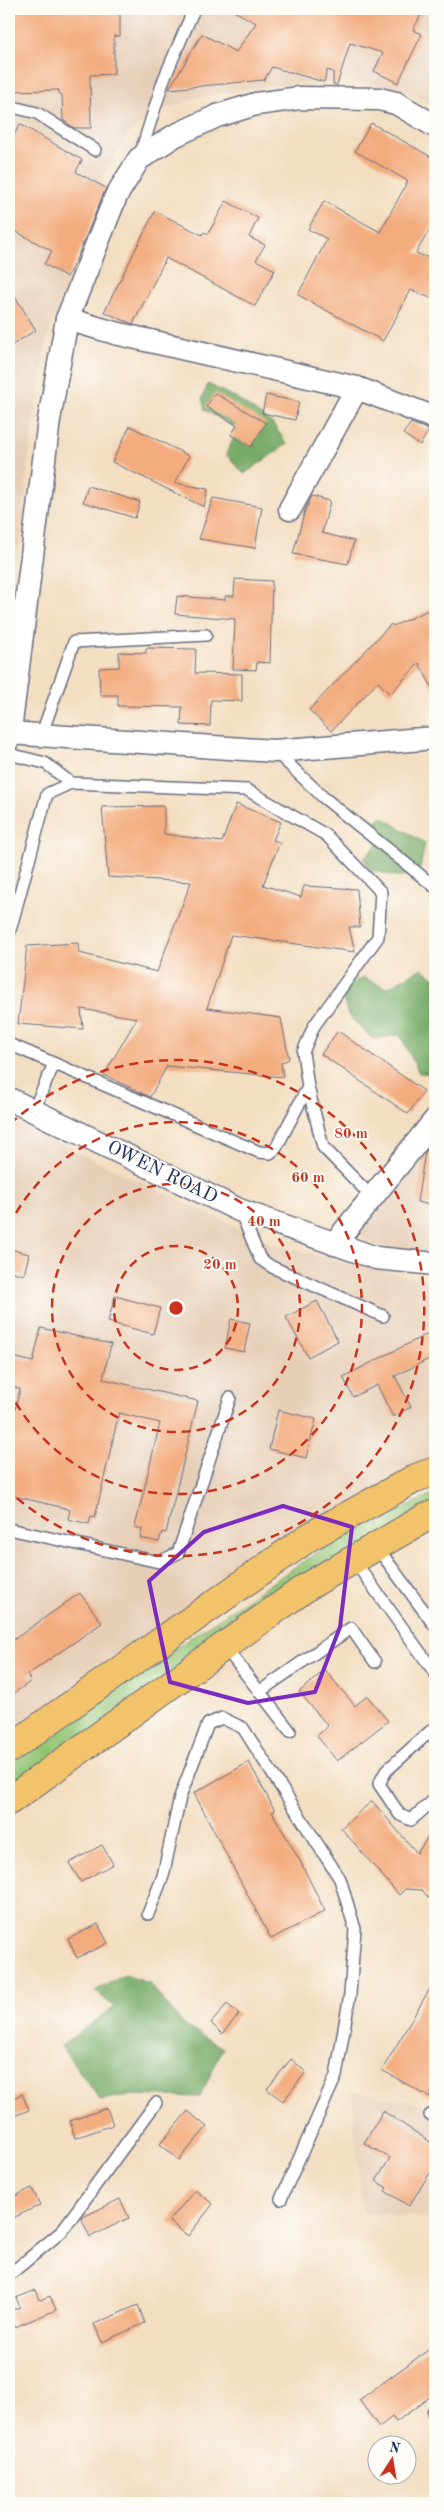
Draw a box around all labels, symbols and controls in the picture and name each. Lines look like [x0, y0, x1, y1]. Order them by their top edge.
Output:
text: 80 m [334, 1127, 368, 1142]
street label: OWEN ROAD [104, 1138, 220, 1208]
text: 60 m [291, 1171, 325, 1186]
text: 40 m [247, 1215, 281, 1230]
text: 20 m [203, 1258, 237, 1273]
centre of rings [167, 1299, 185, 1317]
north arrow [366, 2434, 416, 2484]
text: N [388, 2440, 401, 2456]

